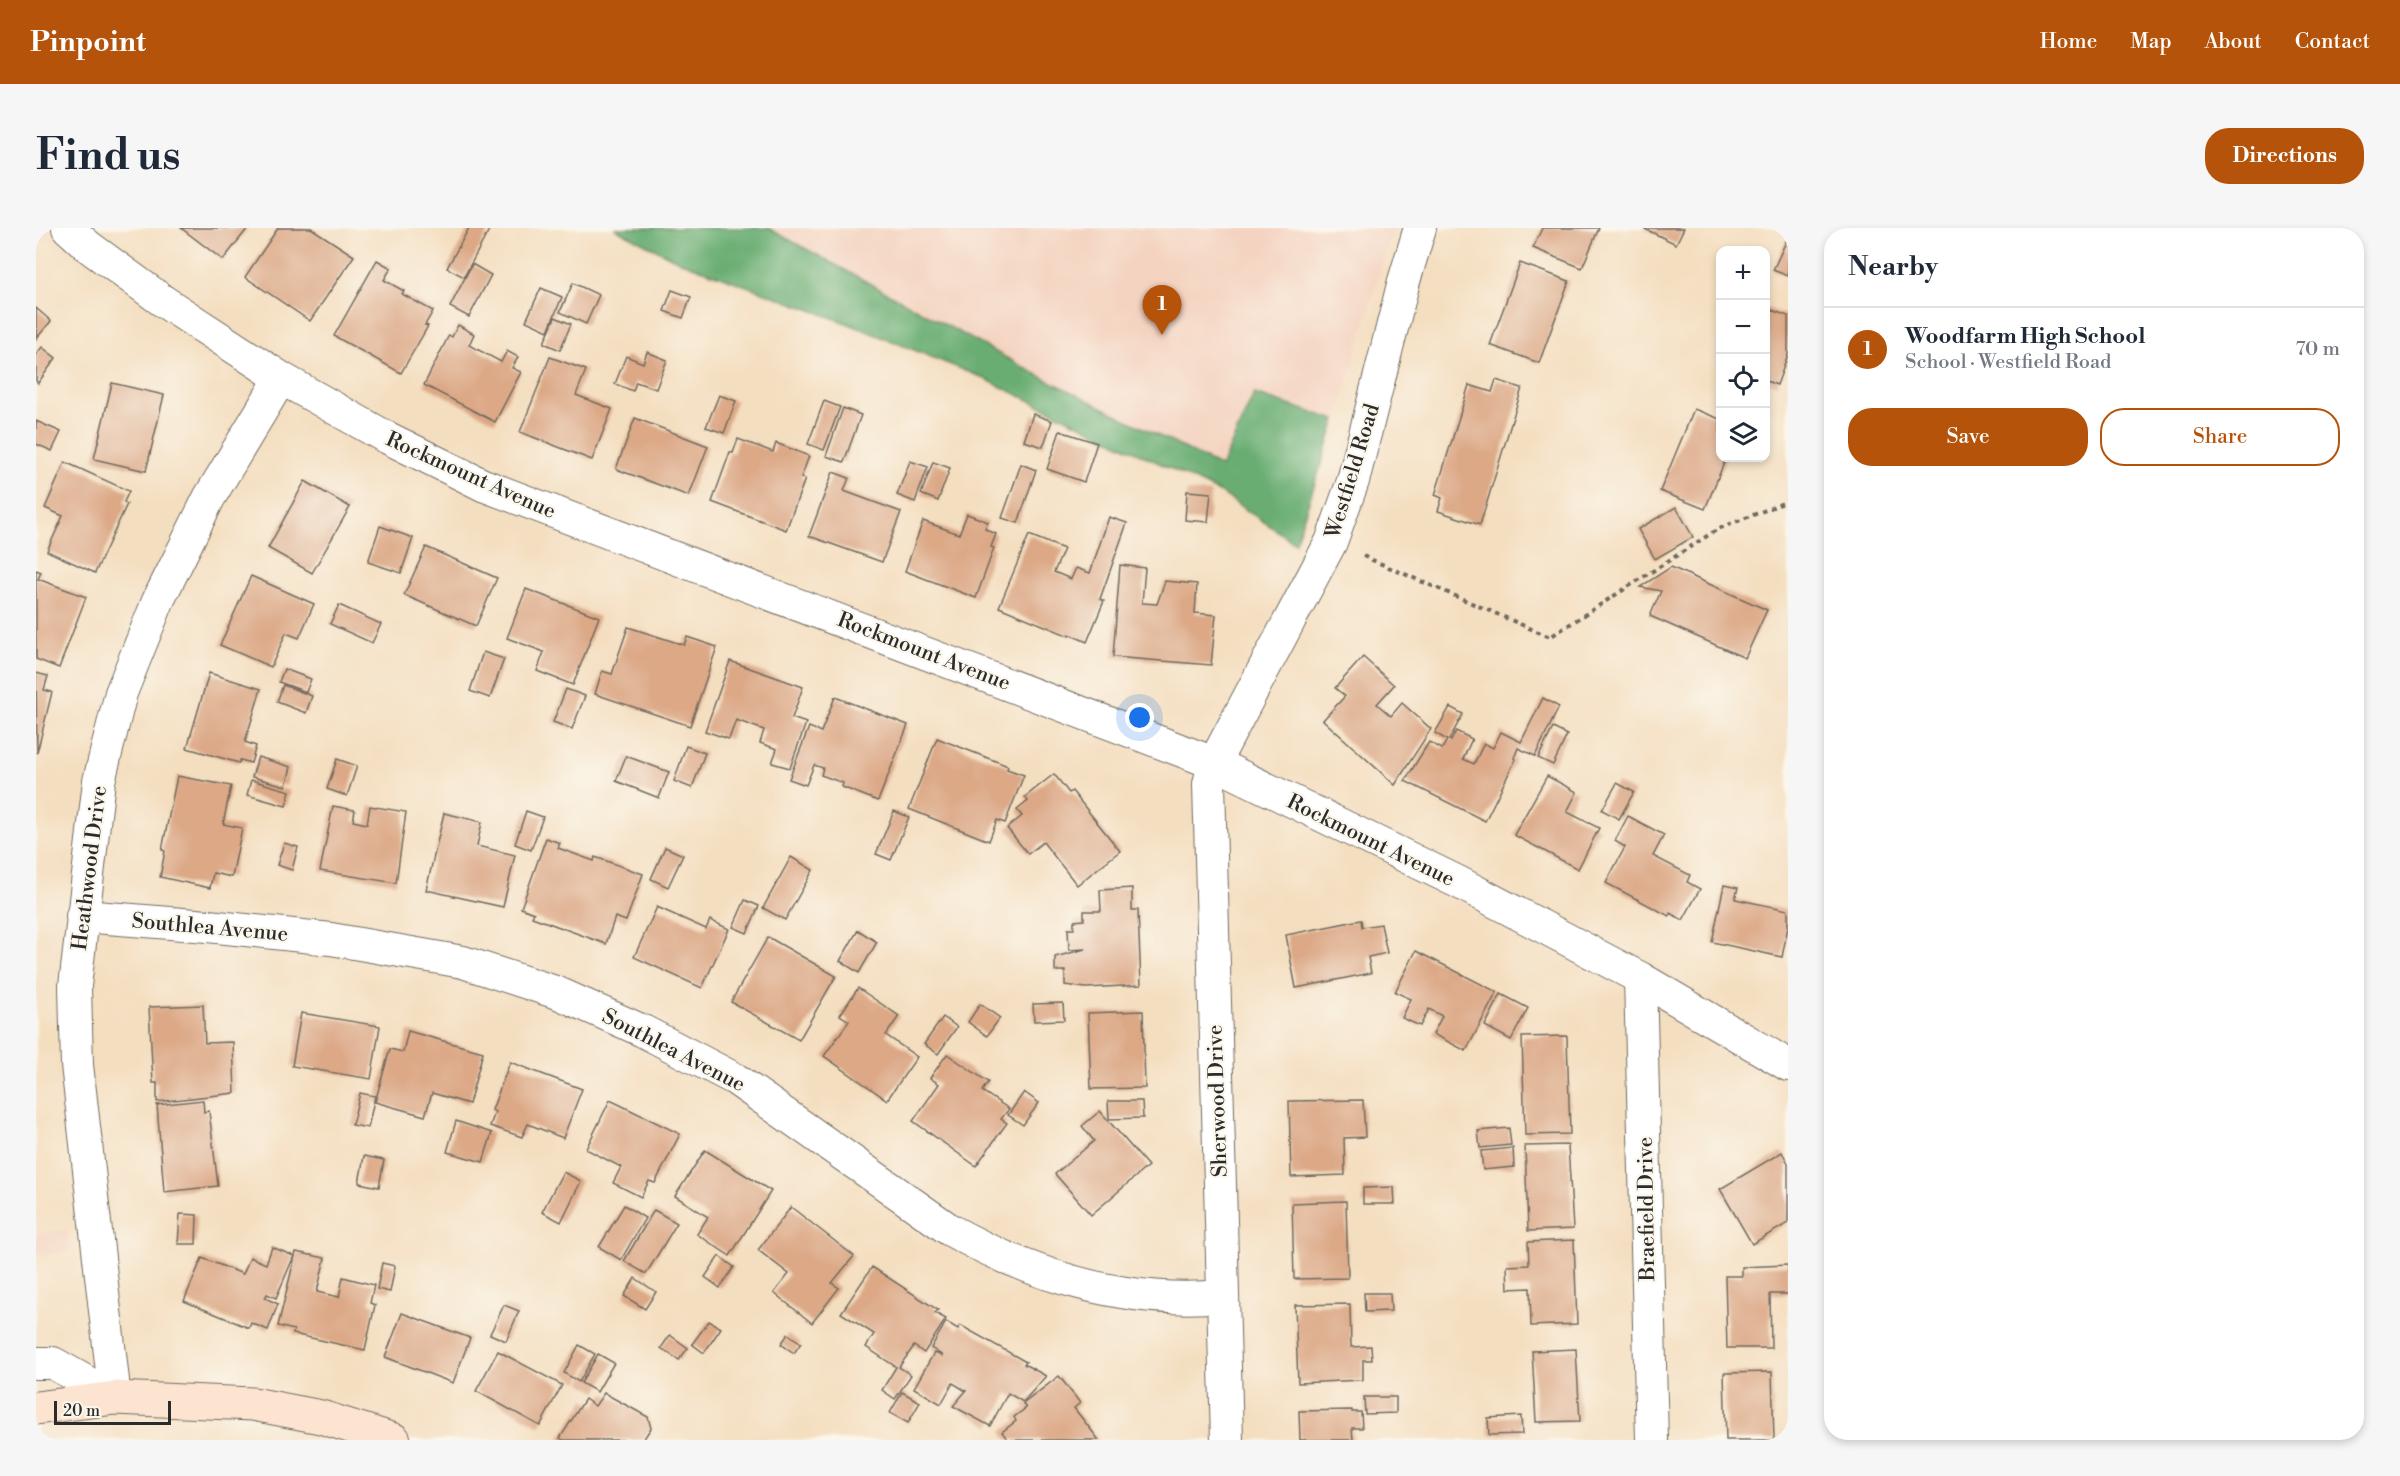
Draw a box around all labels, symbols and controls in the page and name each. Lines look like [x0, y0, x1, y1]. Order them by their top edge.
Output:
text: Pinpoint [30, 25, 146, 60]
text: Home [2040, 29, 2097, 55]
text: Map [2130, 29, 2172, 55]
text: About [2205, 29, 2262, 55]
text: Contact [2295, 29, 2370, 55]
button: Directions [2205, 128, 2364, 184]
text: Find us [36, 130, 180, 183]
map controls [1716, 246, 1770, 462]
button: + [1716, 246, 1770, 300]
text: Nearby [1848, 251, 1938, 283]
pin: 1 [1142, 285, 1182, 335]
button: − [1716, 300, 1770, 354]
text: Woodfarm High School [1905, 323, 2145, 350]
text: 1 [1863, 337, 1872, 362]
text: 70 m [2296, 337, 2340, 362]
text: School · Westfield Road [1905, 350, 2111, 375]
button: locate [1716, 354, 1770, 408]
street label: Westfield Road [1320, 401, 1386, 543]
button: layers [1716, 408, 1770, 462]
button: Save [1848, 408, 2088, 466]
button: Share [2100, 408, 2340, 466]
street label: Rockmount Avenue [382, 427, 560, 525]
street label: Rockmount Avenue [833, 607, 1014, 697]
your location [1125, 703, 1154, 732]
street label: Heathwood Drive [67, 784, 113, 952]
street label: Rockmount Avenue [1282, 789, 1459, 893]
street label: Southlea Avenue [131, 908, 289, 948]
street label: Southlea Avenue [598, 1004, 749, 1098]
street label: Sherwood Drive [1202, 1024, 1234, 1178]
street label: Braefield Drive [1633, 1137, 1661, 1282]
scale bar [54, 1398, 171, 1426]
text: 20 m [63, 1401, 100, 1421]

